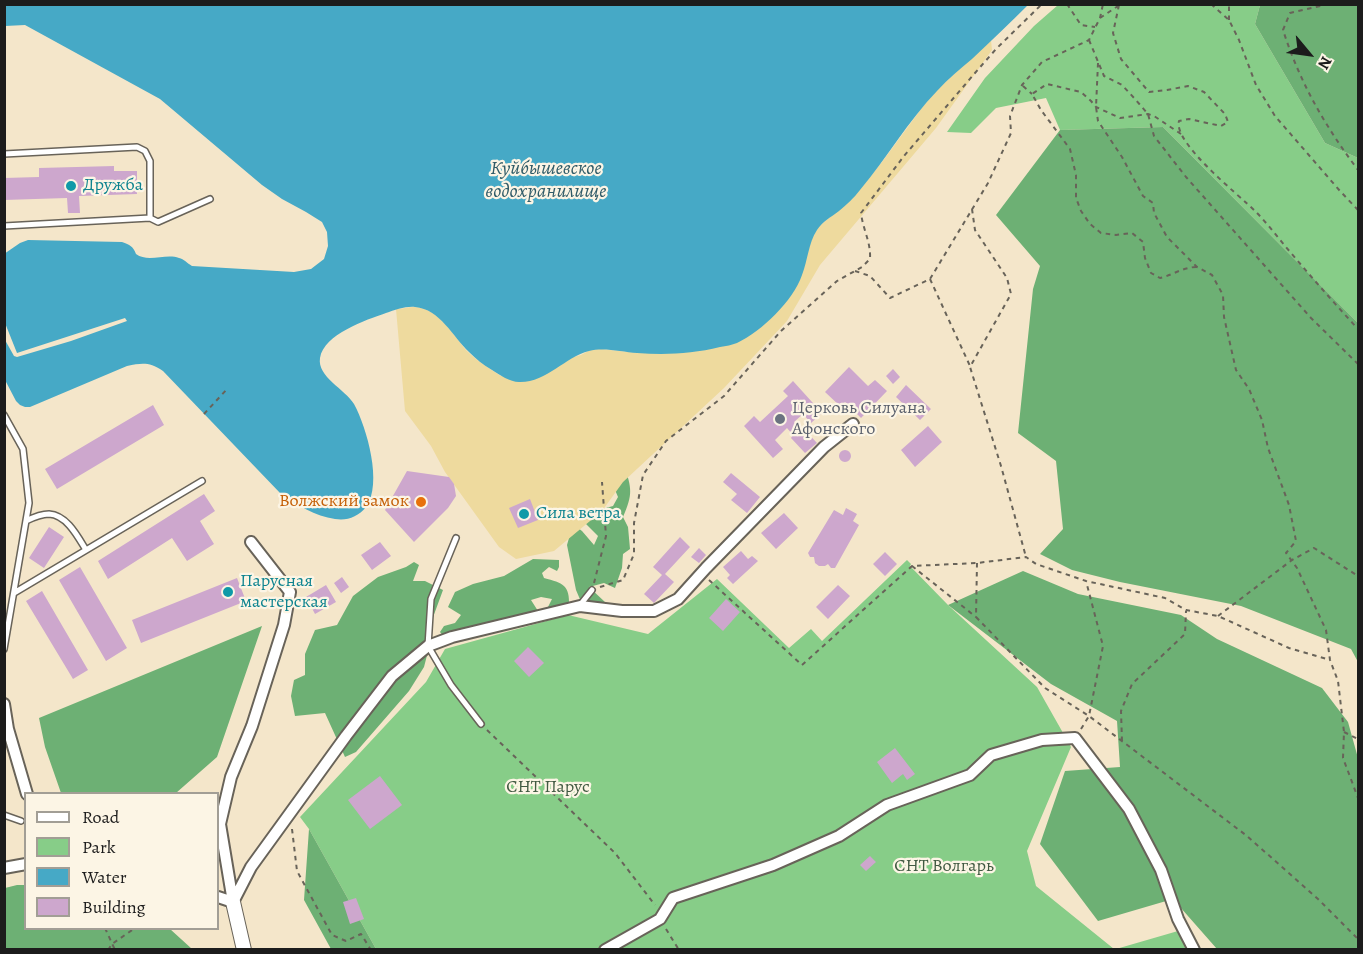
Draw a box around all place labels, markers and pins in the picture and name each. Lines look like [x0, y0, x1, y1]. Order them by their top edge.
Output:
place label: Дружба [83, 175, 143, 197]
marker: Дружба [64, 179, 78, 193]
place label: Церковь Силуана Афонского [792, 398, 926, 440]
marker: Церковь Силуана Афонского [773, 412, 787, 426]
place label: Волжский замок [279, 491, 409, 513]
marker: Волжский замок [414, 495, 428, 509]
place label: Сила ветра [536, 503, 621, 525]
marker: Сила ветра [517, 507, 531, 521]
place label: Парусная мастерская [240, 571, 328, 614]
marker: Парусная мастерская [221, 585, 235, 599]

